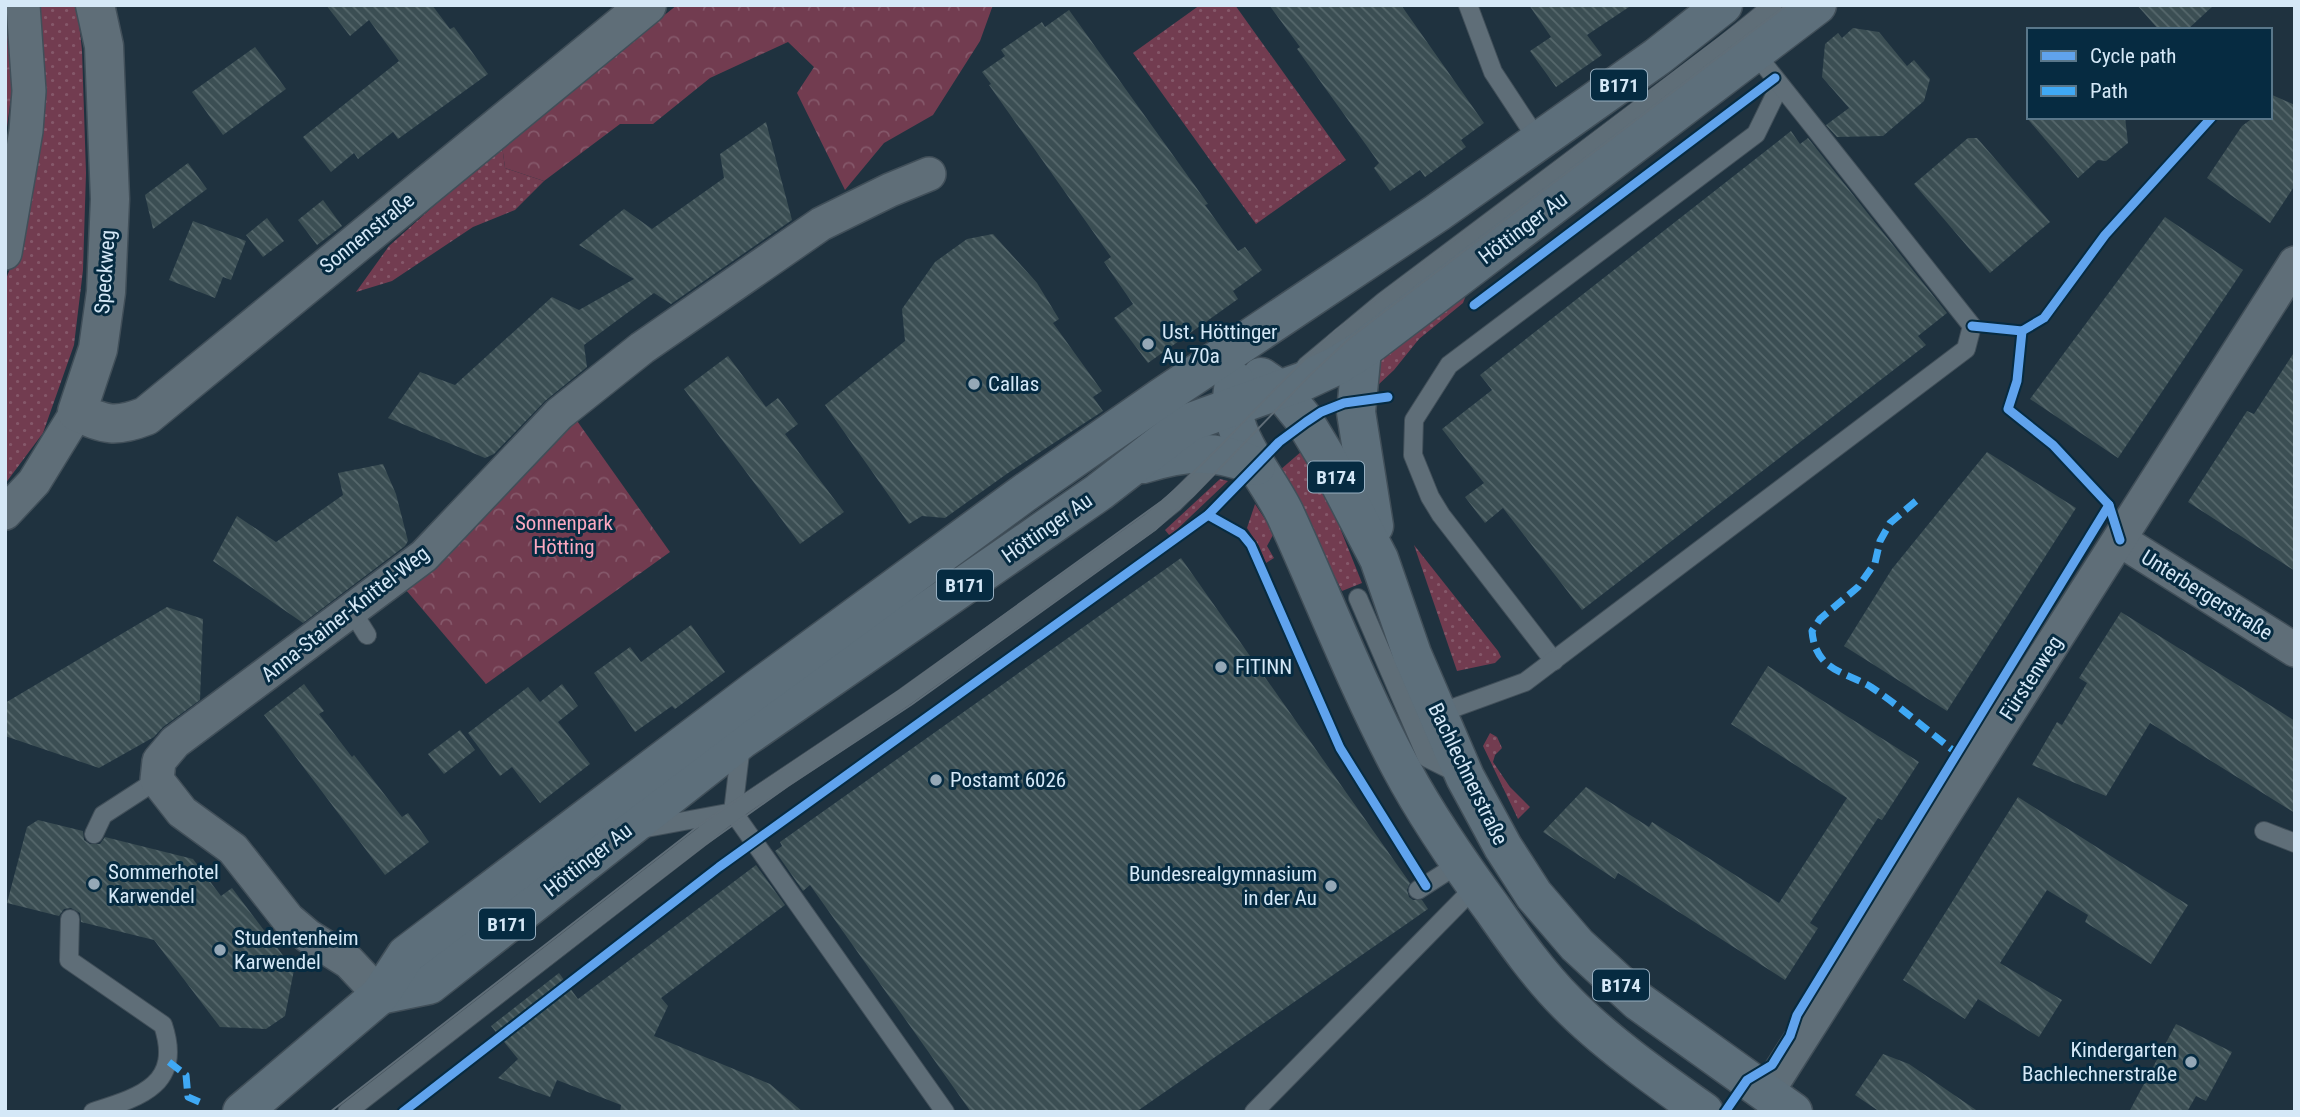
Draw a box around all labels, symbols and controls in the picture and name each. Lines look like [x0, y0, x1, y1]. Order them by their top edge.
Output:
legend [2027, 28, 2272, 119]
text: Cycle path [2090, 44, 2176, 68]
road number: B171 [1591, 69, 1647, 100]
text: Path [2090, 79, 2128, 103]
street label: Höttinger Au [1474, 187, 1572, 269]
street label: Sonnenstraße [315, 188, 419, 278]
street label: Speckweg [90, 229, 120, 315]
place label: Ust. Höttinger Au 70a [1162, 320, 1278, 368]
marker: Ust. Höttinger Au 70a [1140, 336, 1156, 352]
place label: Callas [988, 372, 1039, 396]
marker: Callas [966, 376, 982, 392]
road number: B174 [1308, 462, 1364, 492]
street label: Höttinger Au [997, 488, 1097, 568]
park label: Sonnenpark Hötting [515, 511, 614, 559]
street label: Anna-Stainer-Knittel-Weg [257, 541, 433, 687]
street label: Unterbergerstraße [2137, 545, 2277, 645]
road number: B171 [937, 570, 993, 600]
street label: Fürstenweg [1995, 631, 2067, 725]
place label: FITINN [1235, 655, 1292, 679]
marker: FITINN [1213, 659, 1229, 675]
street label: Bachlechnerstraße [1423, 699, 1513, 849]
place label: Postamt 6026 [950, 768, 1066, 792]
marker: Postamt 6026 [928, 772, 944, 788]
street label: Höttinger Au [539, 818, 637, 902]
place label: Sommerhotel Karwendel [108, 860, 219, 908]
place label: Bundesrealgymnasium in der Au [1129, 862, 1317, 910]
marker: Sommerhotel Karwendel [86, 876, 102, 892]
marker: Bundesrealgymnasium in der Au [1323, 878, 1339, 894]
road number: B171 [479, 908, 535, 940]
place label: Studentenheim Karwendel [234, 926, 359, 974]
marker: Studentenheim Karwendel [212, 942, 228, 958]
road number: B174 [1593, 970, 1649, 1001]
place label: Kindergarten Bachlechnerstraße [2022, 1038, 2177, 1086]
marker: Kindergarten Bachlechnerstraße [2183, 1054, 2199, 1070]

